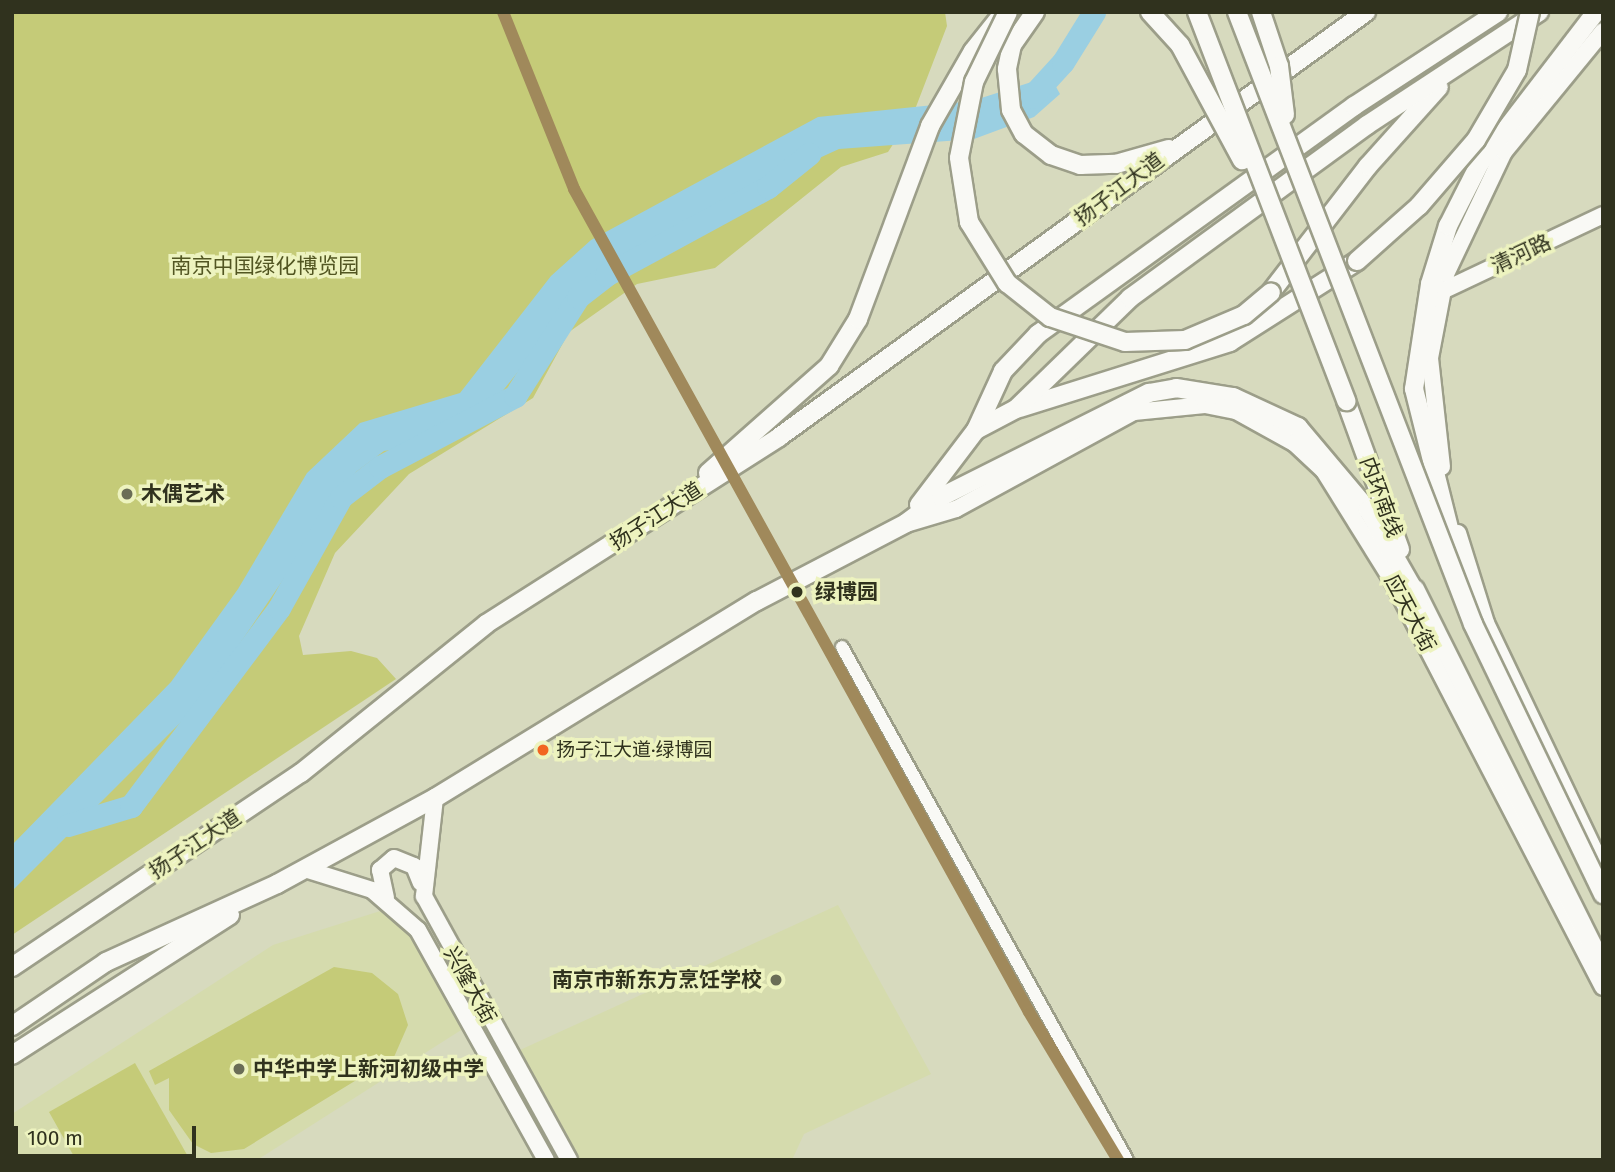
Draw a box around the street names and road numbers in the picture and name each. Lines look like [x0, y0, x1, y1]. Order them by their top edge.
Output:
street label: 扬子江大道 [1069, 147, 1169, 231]
street label: 清河路 [1487, 229, 1555, 279]
street label: 内环南线 [1355, 453, 1407, 541]
street label: 扬子江大道 [605, 477, 707, 555]
street label: 应天大街 [1379, 570, 1441, 656]
street label: 扬子江大道 [144, 804, 246, 884]
street label: 兴隆大街 [439, 942, 501, 1028]

